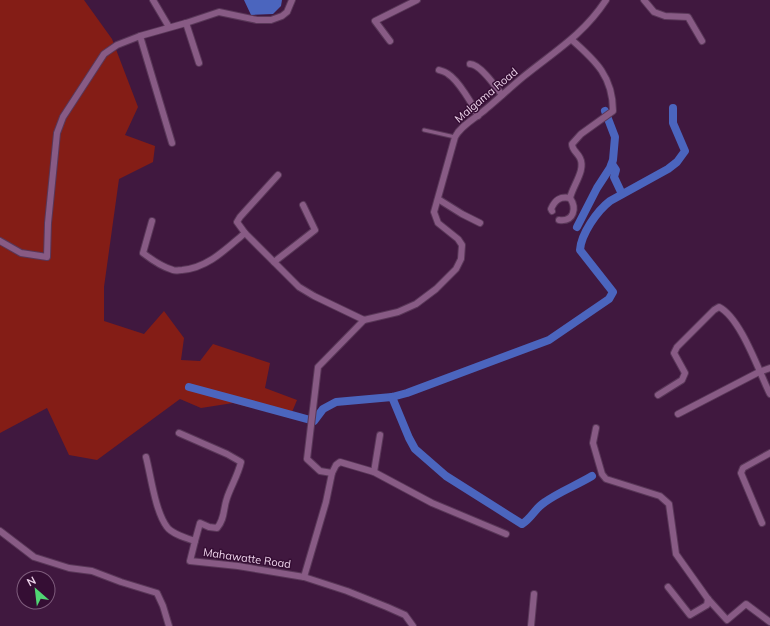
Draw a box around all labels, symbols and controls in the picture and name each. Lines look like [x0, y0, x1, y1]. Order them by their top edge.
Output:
street label: Malgama Road [452, 65, 520, 125]
street label: Mahawatte Road [202, 545, 292, 571]
north arrow [16, 570, 56, 610]
text: N [24, 573, 38, 589]

